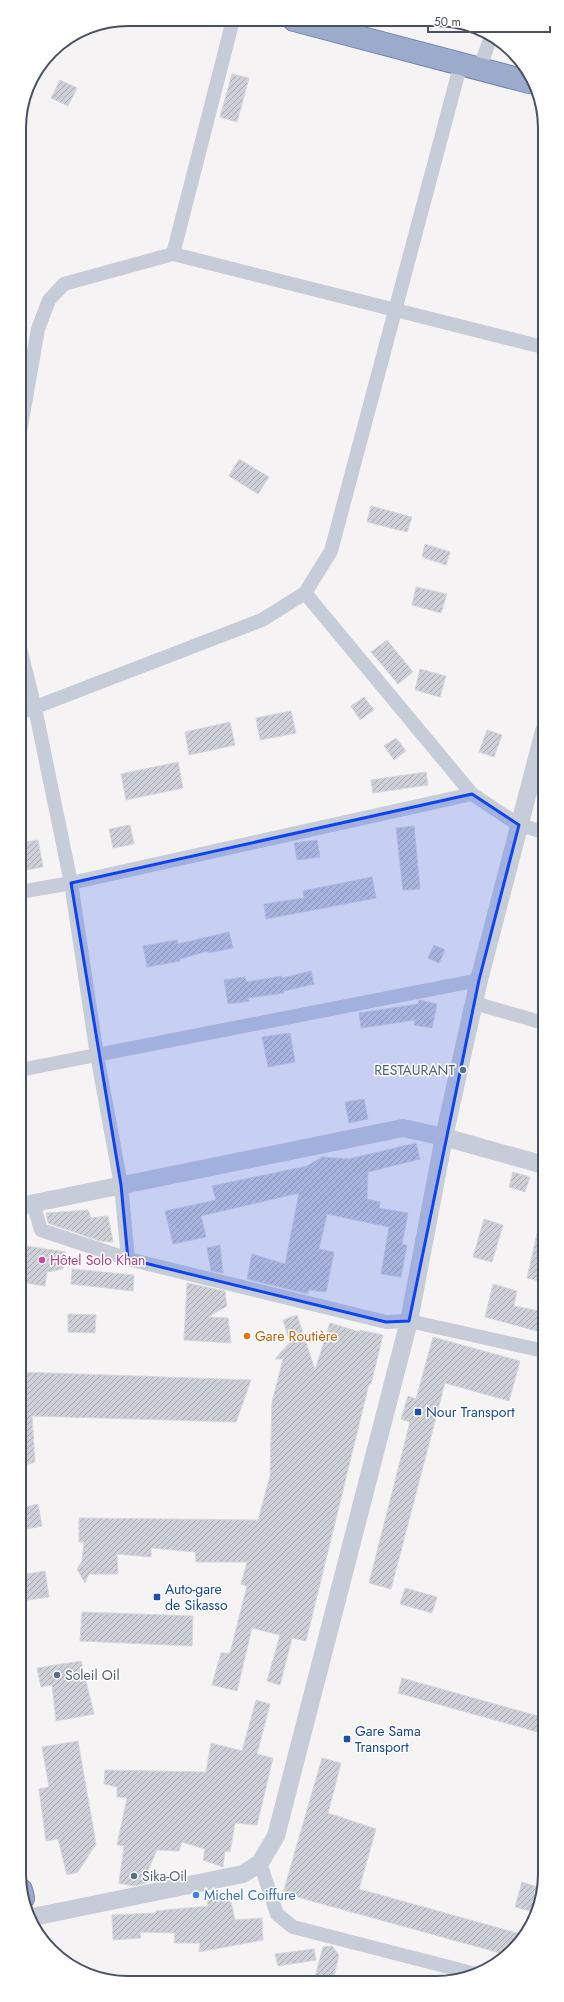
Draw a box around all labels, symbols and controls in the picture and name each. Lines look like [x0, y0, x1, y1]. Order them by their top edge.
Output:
scale bar [428, 8, 550, 34]
text: 50 m [434, 13, 461, 31]
place label: RESTAURANT [374, 1060, 455, 1080]
marker: RESTAURANT [458, 1065, 468, 1075]
place label: Hôtel Solo Khan [50, 1250, 145, 1270]
marker: Hôtel Solo Khan [37, 1255, 47, 1265]
place label: Gare Routière [255, 1326, 337, 1346]
marker: Gare Routière [242, 1331, 252, 1341]
place label: Nour Transport [426, 1402, 515, 1422]
marker: Nour Transport [413, 1407, 423, 1417]
place label: Auto-gare de Sikasso [165, 1579, 228, 1615]
marker: Auto-gare de Sikasso [152, 1592, 162, 1602]
place label: Soleil Oil [65, 1665, 120, 1685]
marker: Soleil Oil [52, 1670, 62, 1680]
place label: Gare Sama Transport [355, 1721, 421, 1757]
marker: Gare Sama Transport [342, 1734, 352, 1744]
place label: Sika-Oil [142, 1866, 187, 1886]
marker: Sika-Oil [129, 1871, 139, 1881]
place label: Michel Coiffure [204, 1885, 296, 1905]
marker: Michel Coiffure [191, 1890, 201, 1900]

